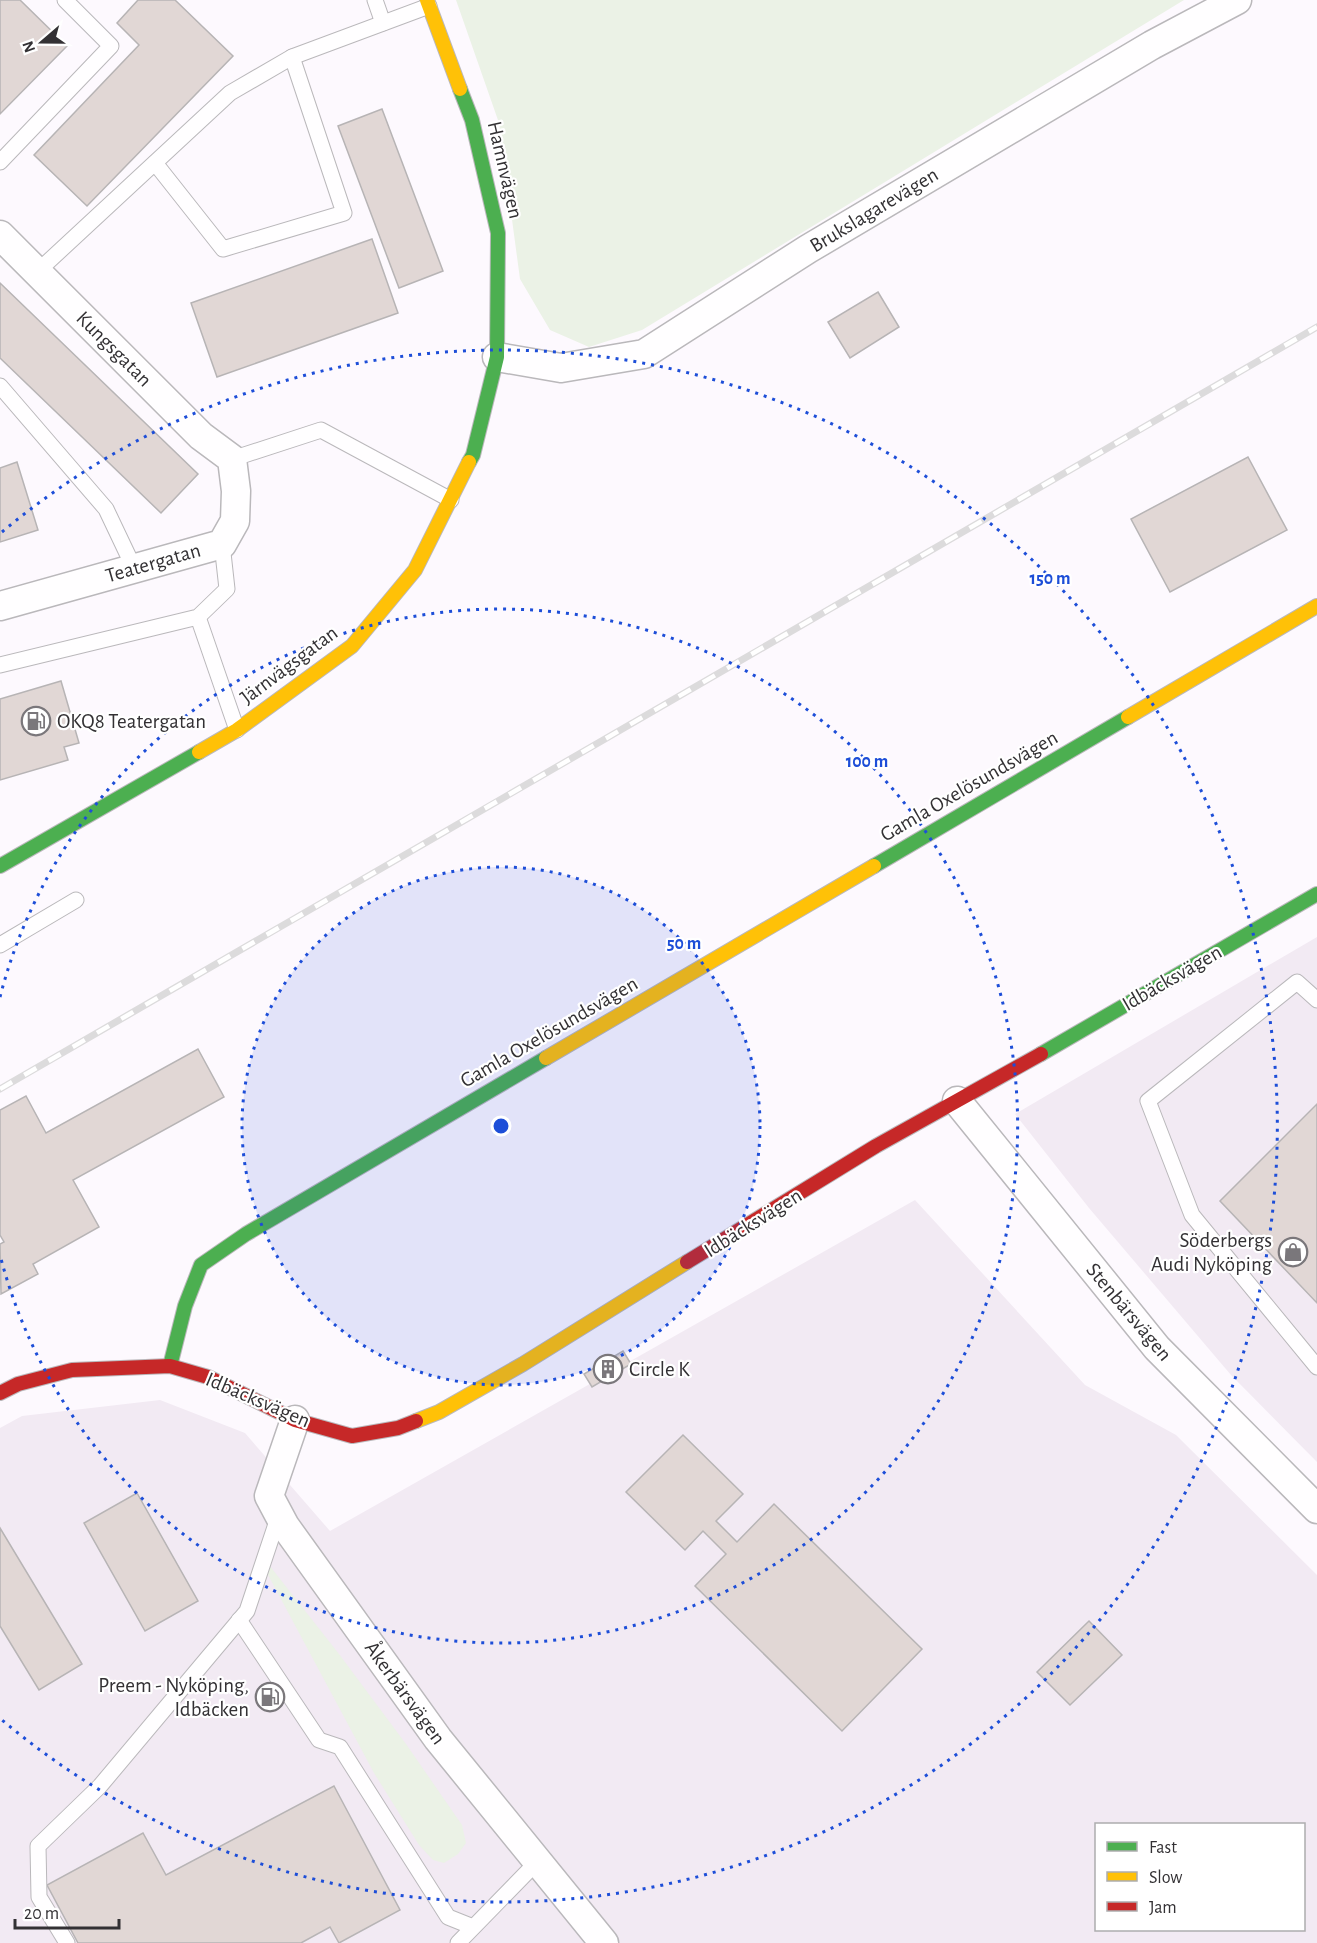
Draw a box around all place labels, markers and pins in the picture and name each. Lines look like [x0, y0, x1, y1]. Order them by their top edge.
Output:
fuel station icon: OKQ8 Teatergatan [20, 705, 52, 737]
place label: OKQ8 Teatergatan [57, 711, 206, 732]
centre of rings [491, 1116, 511, 1136]
place label: Söderbergs Audi Nyköping [1151, 1230, 1273, 1275]
shop icon: Söderbergs Audi Nyköping [1277, 1236, 1309, 1268]
building icon: Circle K [592, 1353, 624, 1385]
place label: Circle K [629, 1359, 690, 1380]
place label: Preem - Nyköping, Idbäcken [98, 1675, 249, 1720]
fuel station icon: Preem - Nyköping, Idbäcken [254, 1681, 286, 1713]

